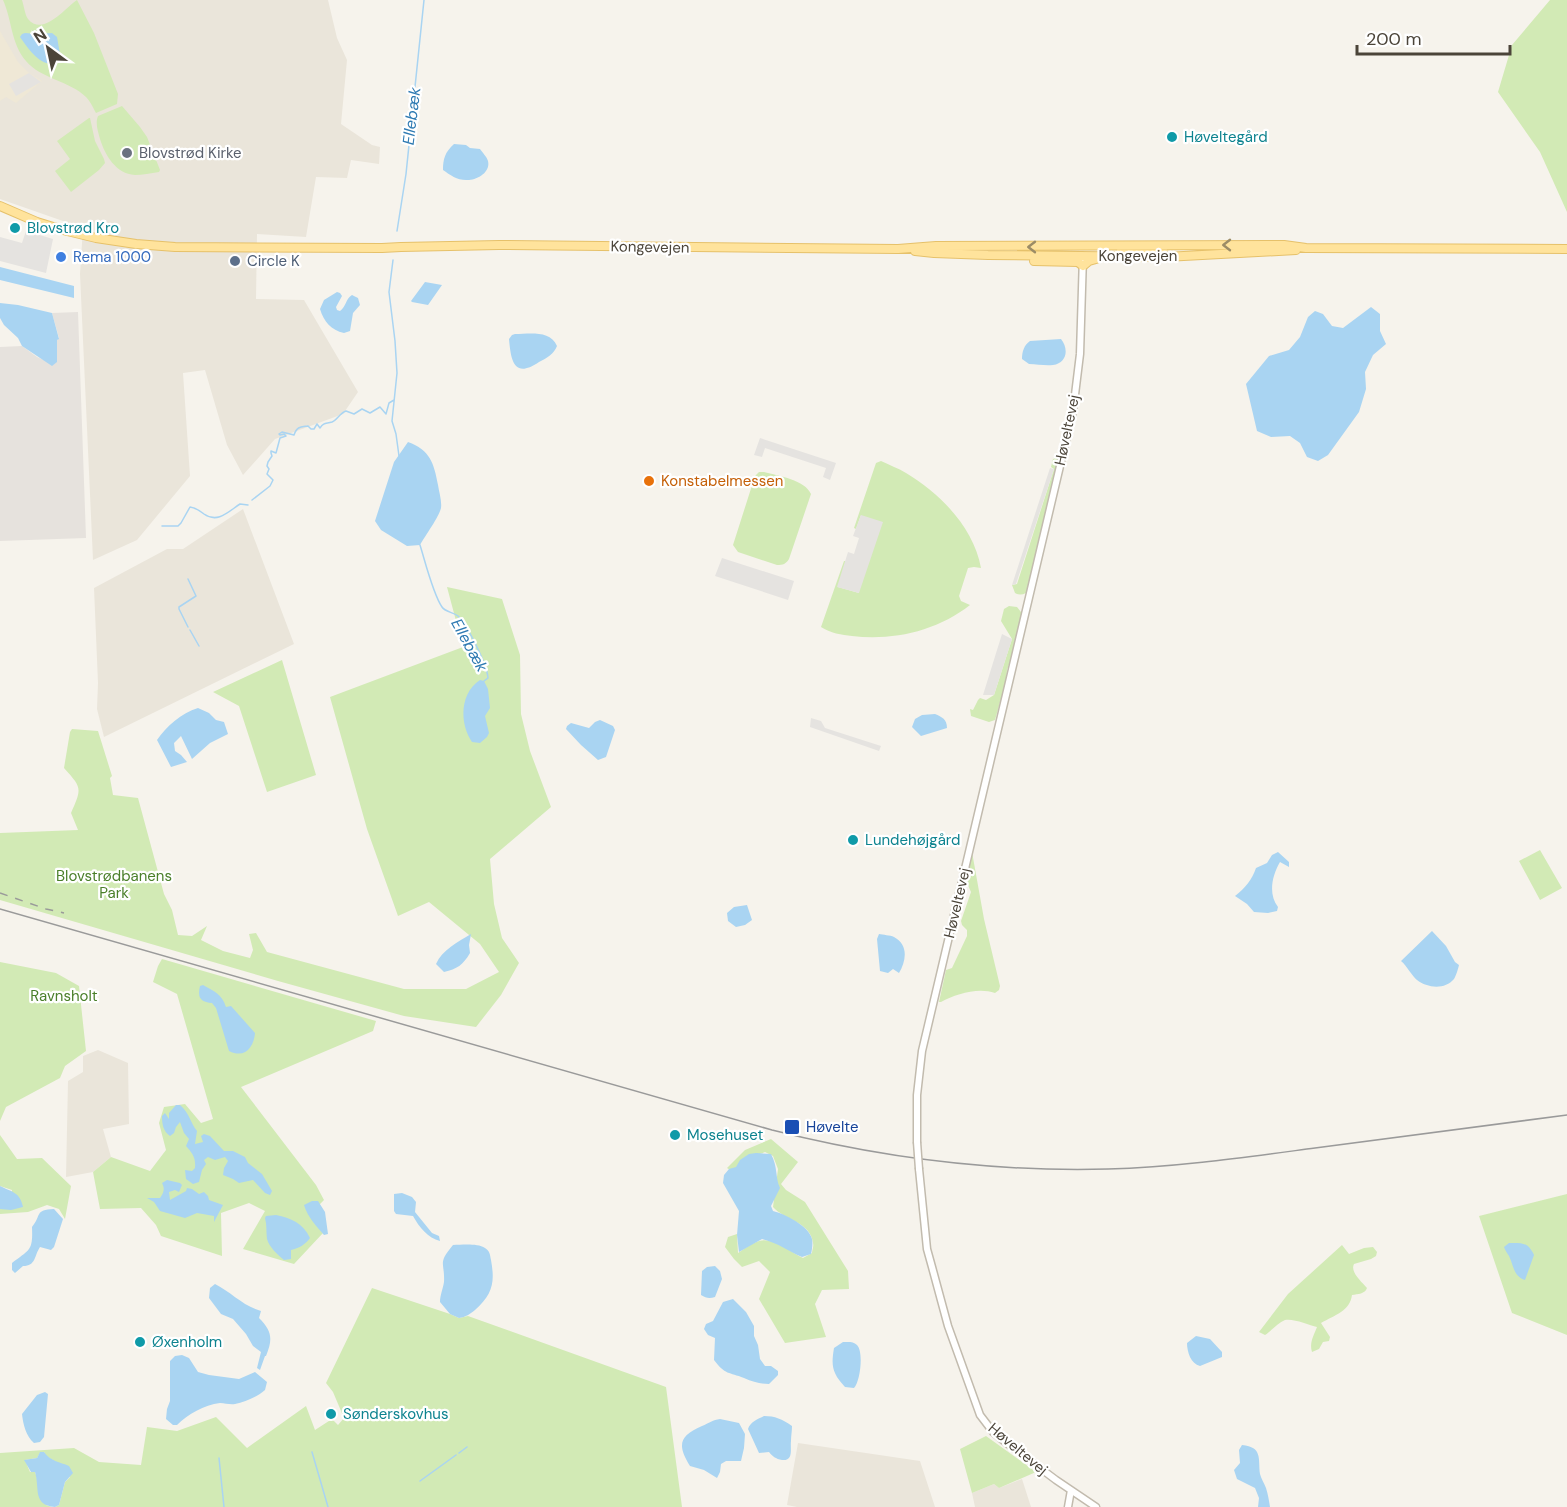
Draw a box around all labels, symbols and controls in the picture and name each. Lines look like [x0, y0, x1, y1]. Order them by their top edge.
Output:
north arrow [18, 18, 78, 78]
scale bar [1357, 18, 1510, 56]
text: N [29, 24, 51, 48]
text: 200 m [1366, 27, 1422, 51]
water label: Ellebæk [398, 85, 426, 146]
place label: Høveltegård [1184, 127, 1268, 147]
marker: Høveltegård [1165, 130, 1179, 144]
place label: Blovstrød Kirke [139, 143, 242, 163]
marker: Blovstrød Kirke [120, 146, 134, 160]
place label: Blovstrød Kro [27, 218, 119, 238]
marker: Blovstrød Kro [8, 221, 22, 235]
street label: Kongevejen [610, 236, 690, 258]
one-way arrow [1223, 239, 1232, 251]
one-way arrow [1028, 240, 1037, 253]
street label: Kongevejen [1099, 246, 1177, 266]
place label: Rema 1000 [73, 247, 151, 267]
marker: Rema 1000 [54, 250, 68, 264]
place label: Circle K [247, 251, 300, 271]
marker: Circle K [228, 254, 242, 268]
street label: Høveltevej [1050, 393, 1084, 467]
place label: Konstabelmessen [661, 471, 783, 491]
marker: Konstabelmessen [642, 474, 656, 488]
water label: Ellebæk [446, 615, 493, 676]
place label: Lundehøjgård [865, 830, 960, 850]
marker: Lundehøjgård [846, 833, 860, 847]
park label: Blovstrødbanens Park [56, 866, 172, 903]
street label: Høveltevej [939, 866, 975, 940]
park label: Ravnsholt [30, 986, 98, 1006]
place label: Høvelte [806, 1117, 858, 1137]
marker: Høvelte [783, 1118, 801, 1136]
place label: Mosehuset [687, 1125, 764, 1145]
marker: Mosehuset [668, 1128, 682, 1142]
place label: Øxenholm [152, 1332, 222, 1352]
marker: Øxenholm [133, 1335, 147, 1349]
place label: Sønderskovhus [343, 1404, 448, 1424]
marker: Sønderskovhus [324, 1407, 338, 1421]
street label: Høveltevej [984, 1418, 1052, 1480]

